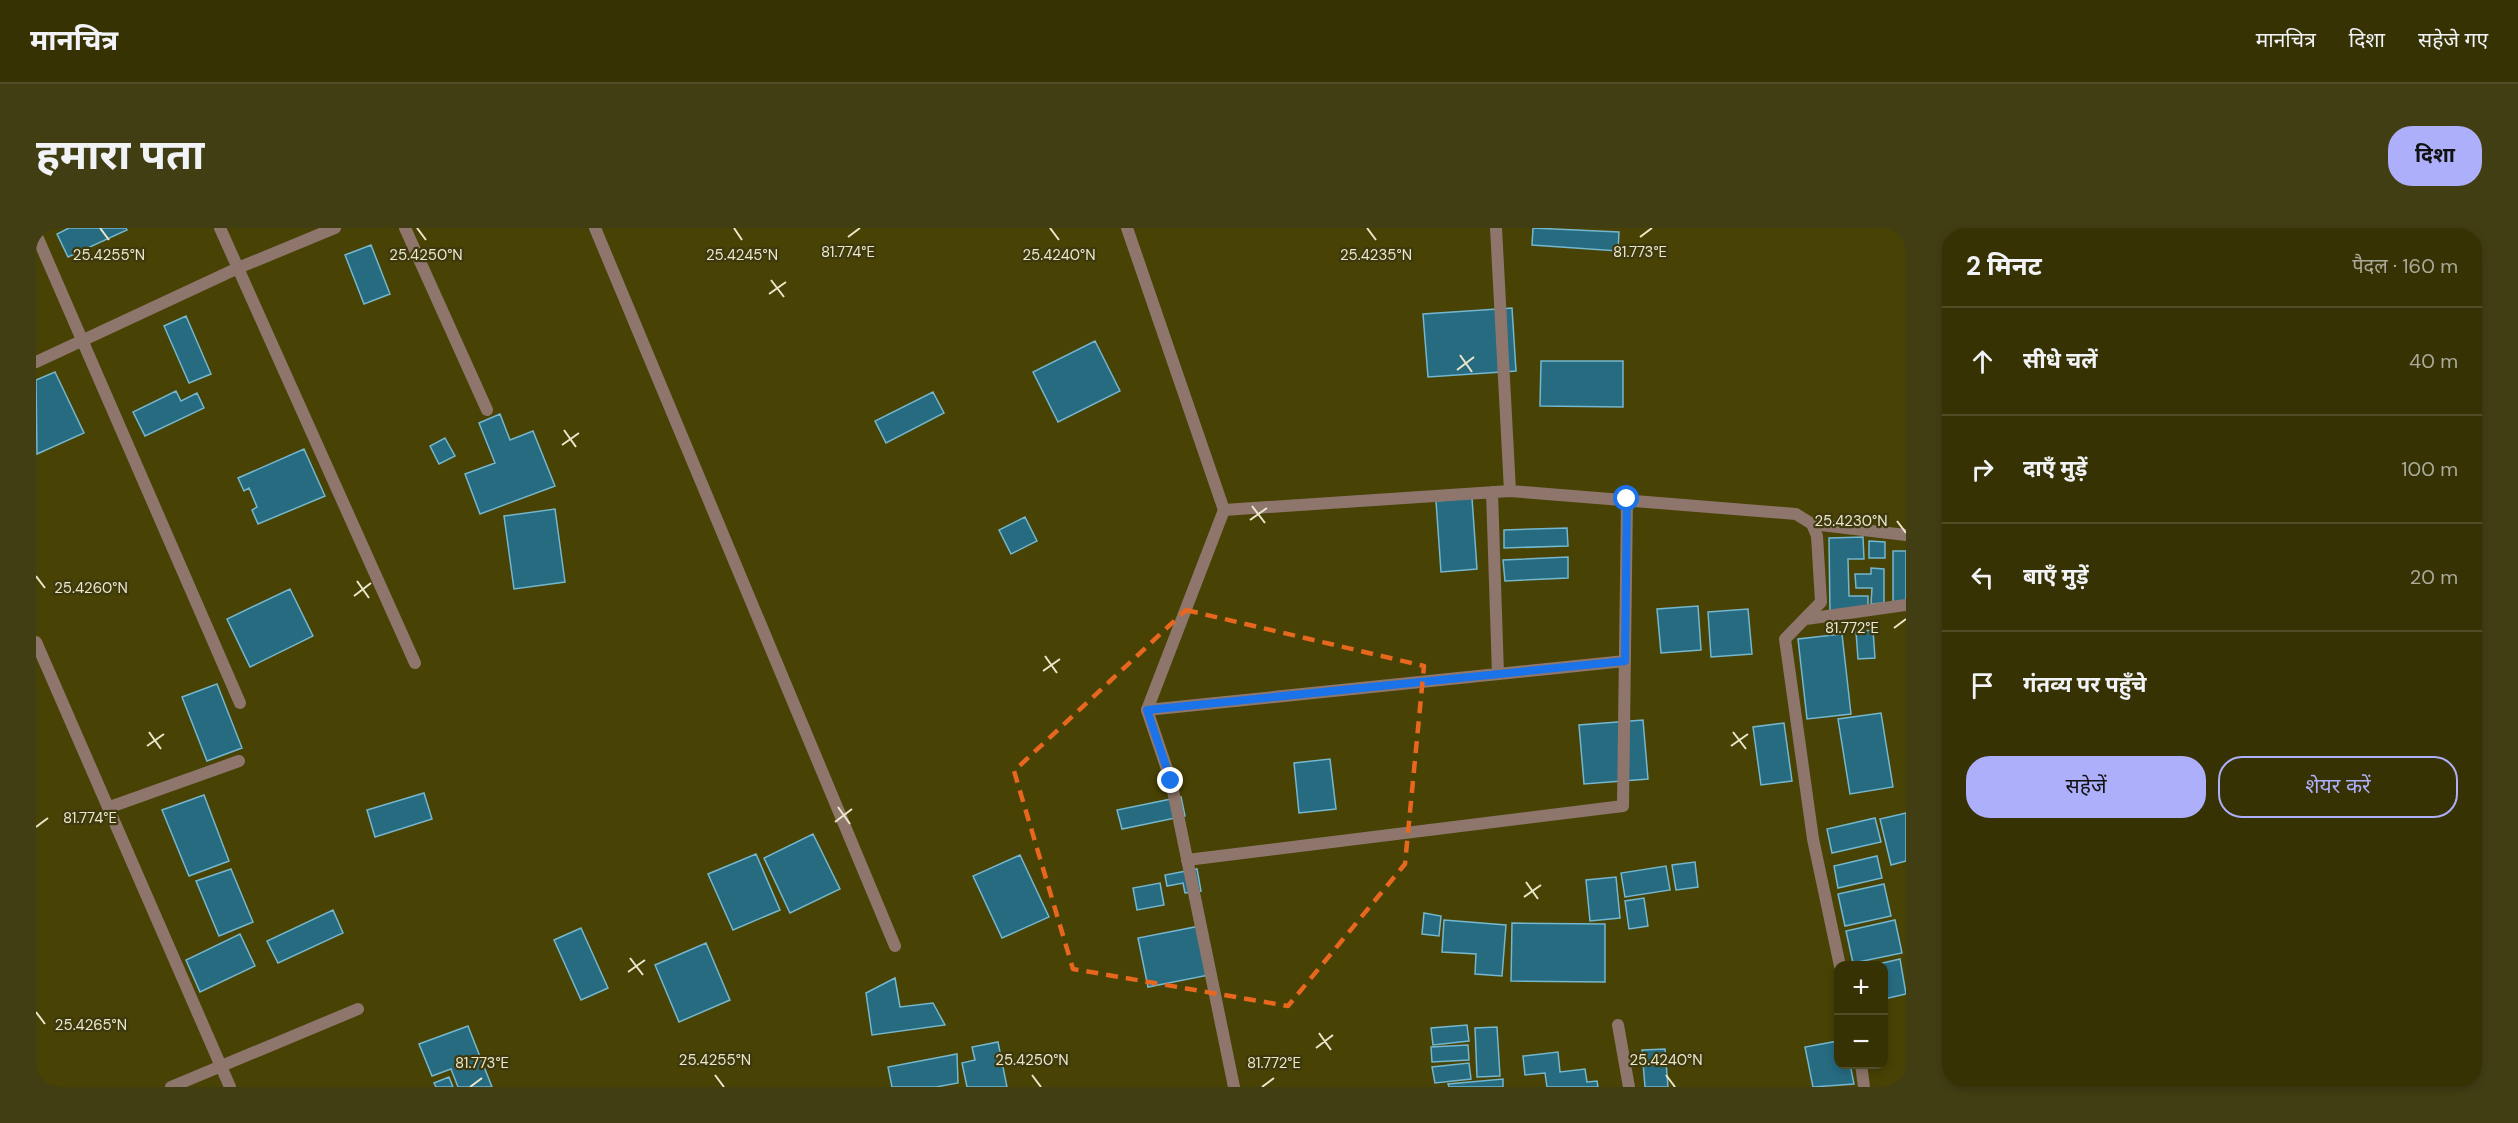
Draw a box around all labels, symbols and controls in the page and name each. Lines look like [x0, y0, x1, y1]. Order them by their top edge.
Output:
text: मानचित्र [30, 22, 118, 59]
text: मानचित्र [2256, 26, 2316, 54]
text: दिशा [2349, 26, 2385, 54]
text: सहेजे गए [2418, 26, 2488, 54]
button: दिशा [2388, 126, 2482, 186]
text: हमारा पता [36, 127, 204, 182]
text: 81.774°E [821, 242, 875, 262]
text: 81.773°E [1613, 242, 1667, 262]
text: 25.4255°N [73, 245, 145, 265]
text: 25.4250°N [389, 245, 463, 265]
text: 25.4245°N [706, 245, 778, 265]
text: 25.4240°N [1022, 245, 1096, 265]
text: 25.4235°N [1340, 245, 1412, 265]
text: 2 मिनट [1966, 249, 2042, 283]
text: पैदल · 160 m [2352, 253, 2458, 279]
icon: ahead [1966, 345, 1999, 378]
text: सीधे चलें [2023, 346, 2098, 375]
text: 40 m [2409, 348, 2458, 374]
icon: right [1966, 453, 1999, 486]
text: दाएँ मुड़ें [2023, 454, 2087, 483]
text: 100 m [2401, 456, 2458, 482]
route start [1613, 485, 1639, 511]
text: 25.4230°N [1814, 511, 1888, 531]
icon: left [1966, 561, 1999, 594]
text: बाएँ मुड़ें [2023, 562, 2089, 591]
text: 20 m [2410, 564, 2458, 590]
text: 25.4260°N [54, 578, 128, 598]
text: 81.772°E [1825, 618, 1879, 638]
icon: arrive [1966, 669, 1999, 702]
text: गंतव्य पर पहुँचे [2023, 670, 2146, 699]
button: सहेजें [1966, 756, 2206, 818]
button: शेयर करें [2218, 756, 2458, 818]
route end [1157, 767, 1183, 793]
text: 81.774°E [63, 808, 117, 828]
map controls [1834, 961, 1888, 1069]
button: + [1834, 961, 1888, 1015]
text: 25.4265°N [55, 1015, 127, 1035]
button: − [1834, 1015, 1888, 1069]
text: 25.4255°N [679, 1050, 751, 1070]
text: 25.4250°N [995, 1050, 1069, 1070]
text: 25.4240°N [1629, 1050, 1703, 1070]
text: 81.773°E [455, 1053, 509, 1073]
text: 81.772°E [1247, 1053, 1301, 1073]

